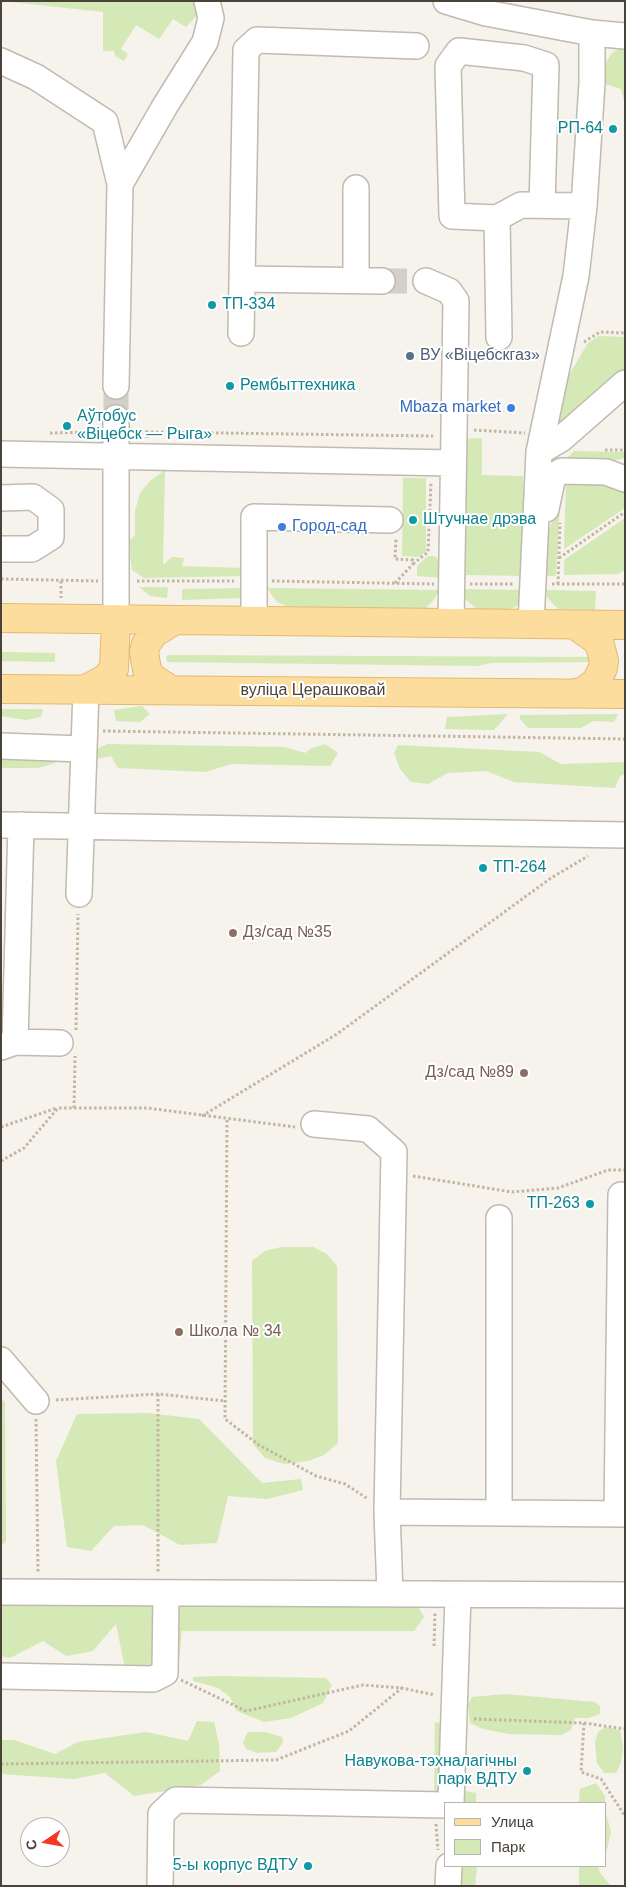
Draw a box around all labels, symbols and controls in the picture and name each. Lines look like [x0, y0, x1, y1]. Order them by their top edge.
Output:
place label: РП-64 [558, 119, 603, 139]
marker: РП-64 [607, 123, 619, 135]
place label: ТП-334 [222, 295, 275, 315]
marker: ТП-334 [206, 299, 218, 311]
place label: ВУ «Віцебскгаз» [420, 346, 540, 366]
marker: ВУ «Віцебскгаз» [404, 350, 416, 362]
place label: Рембыттехника [240, 376, 355, 396]
marker: Рембыттехника [224, 380, 236, 392]
place label: Mbaza market [400, 398, 501, 418]
marker: Mbaza market [505, 402, 517, 414]
place label: Аўтобус «Віцебск — Рыга» [77, 407, 212, 445]
marker: Аўтобус «Віцебск — Рыга» [61, 420, 73, 432]
place label: Штучнае дрэва [423, 510, 536, 530]
marker: Штучнае дрэва [407, 514, 419, 526]
place label: Город-сад [292, 517, 367, 537]
marker: Город-сад [276, 521, 288, 533]
street label: вуліца Церашковай [241, 681, 385, 701]
place label: ТП-264 [493, 858, 546, 878]
marker: ТП-264 [477, 862, 489, 874]
place label: Дз/сад №35 [243, 923, 332, 943]
marker: Дз/сад №35 [227, 927, 239, 939]
place label: Дз/сад №89 [425, 1063, 514, 1083]
marker: Дз/сад №89 [518, 1067, 530, 1079]
place label: ТП-263 [527, 1194, 580, 1214]
marker: ТП-263 [584, 1198, 596, 1210]
place label: Школа № 34 [189, 1322, 281, 1342]
marker: Школа № 34 [173, 1326, 185, 1338]
place label: Навукова-тэхналагічны парк ВДТУ [344, 1752, 517, 1790]
marker: Навукова-тэхналагічны парк ВДТУ [521, 1765, 533, 1777]
legend [444, 1802, 606, 1867]
text: Улица [491, 1813, 534, 1830]
north arrow [20, 1817, 70, 1867]
text: С [22, 1838, 40, 1852]
text: Парк [491, 1838, 525, 1855]
place label: 5-ы корпус ВДТУ [173, 1856, 298, 1876]
marker: 5-ы корпус ВДТУ [302, 1860, 314, 1872]

